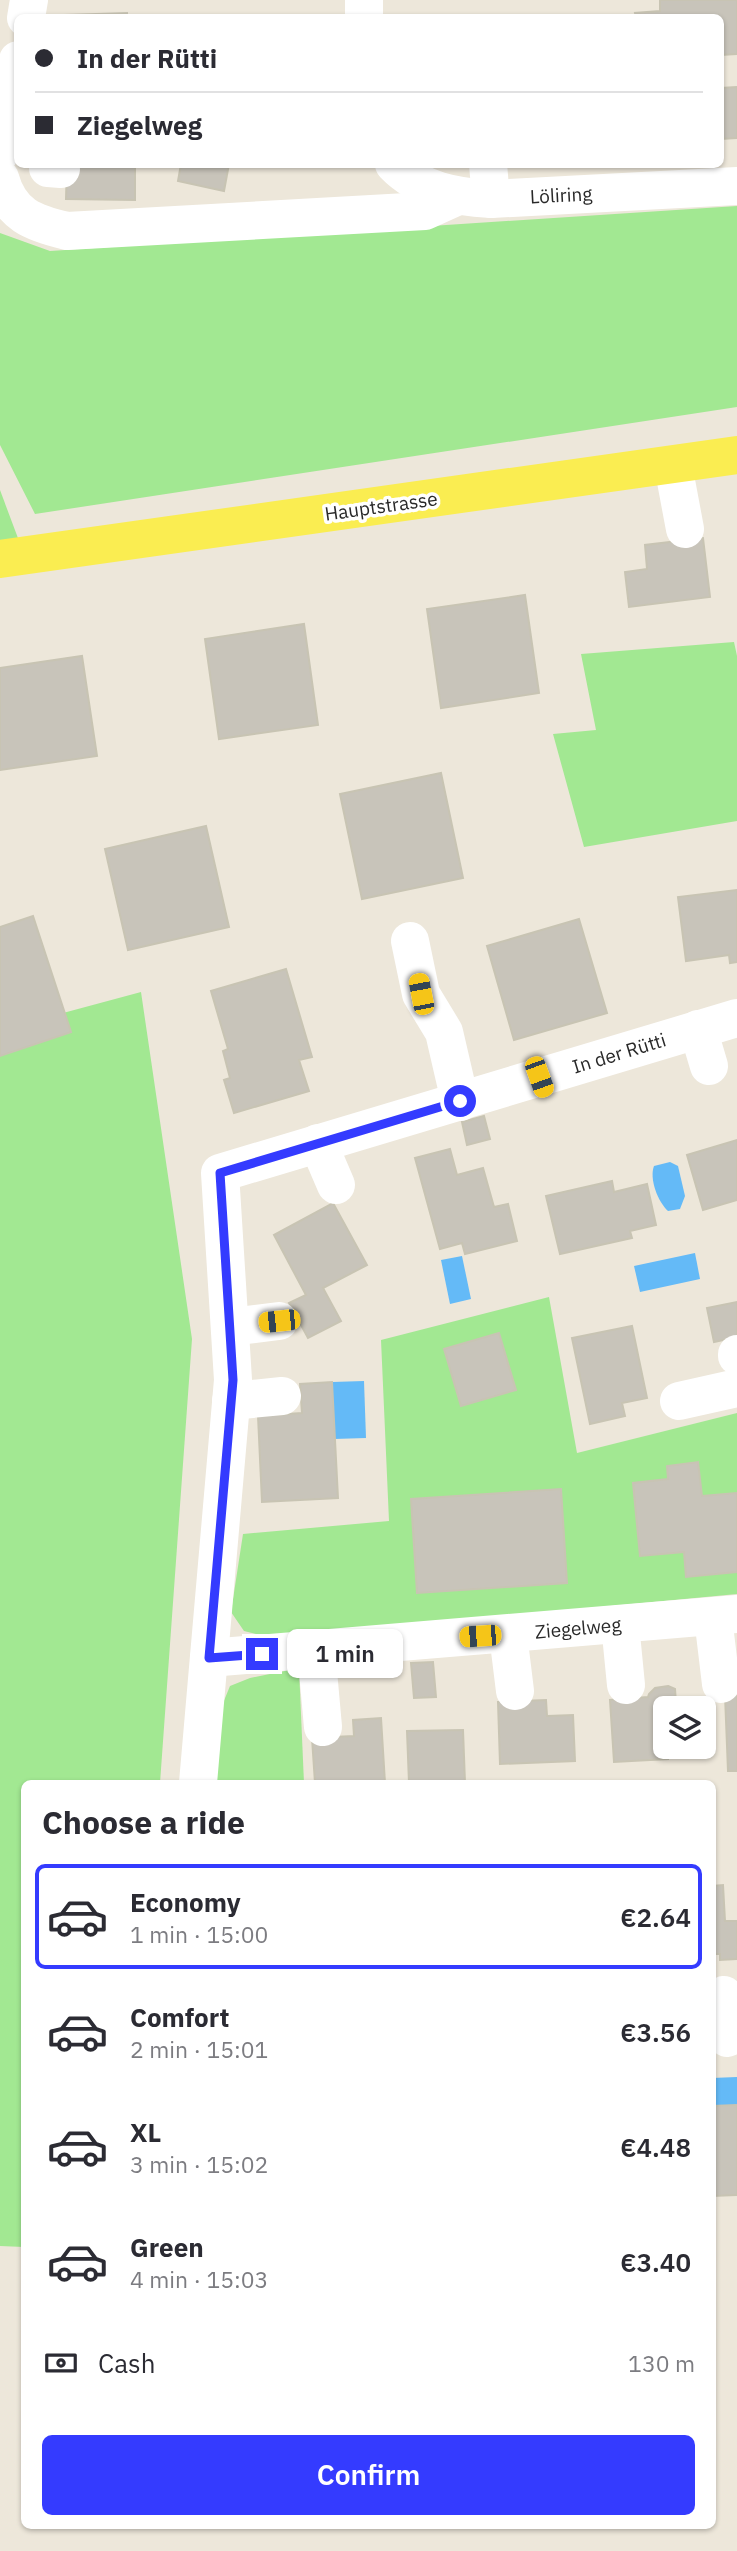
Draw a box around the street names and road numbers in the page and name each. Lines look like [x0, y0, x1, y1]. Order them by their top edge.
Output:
street label: Löliring [529, 181, 593, 209]
street label: Hauptstrasse [323, 486, 439, 526]
street label: In der Rütti [569, 1027, 669, 1079]
street label: Ziegelweg [534, 1612, 622, 1644]

